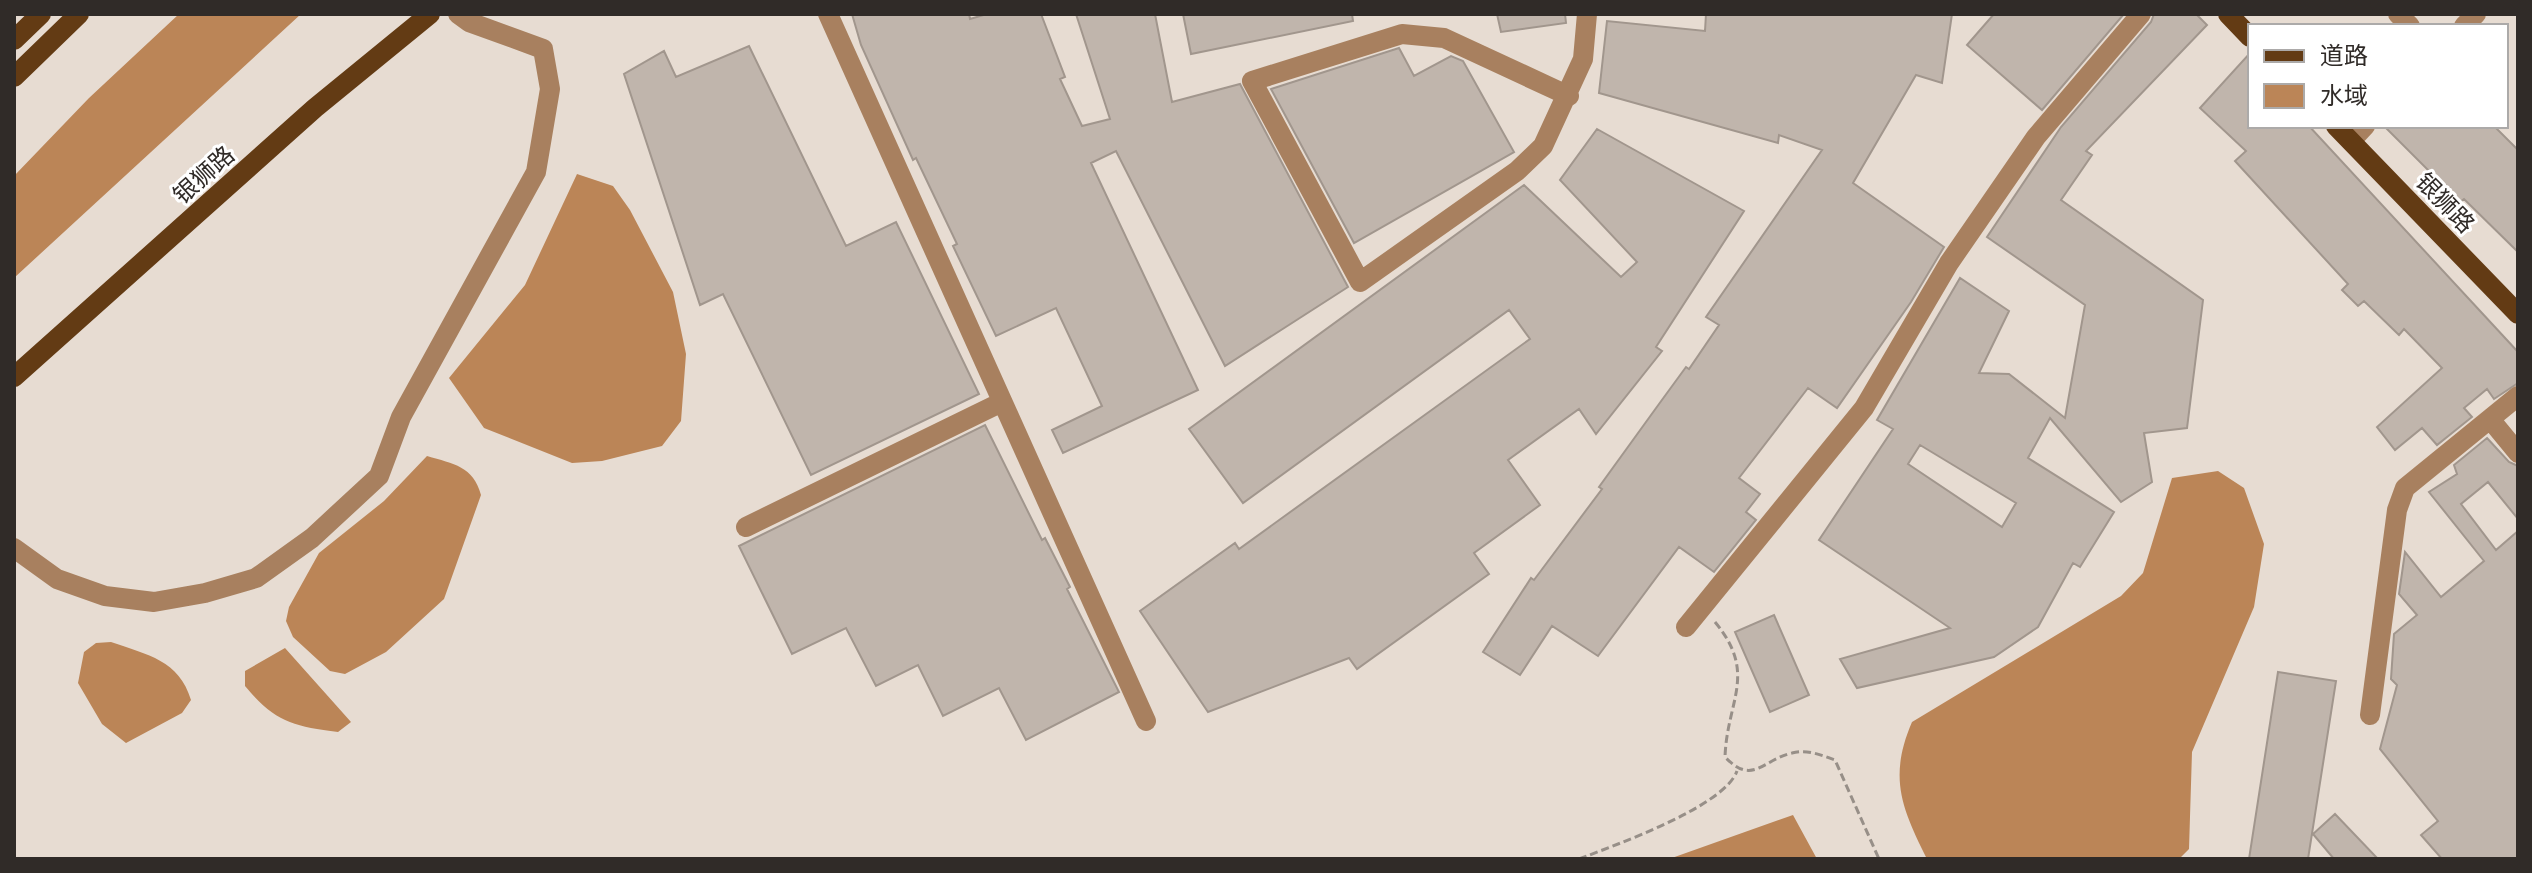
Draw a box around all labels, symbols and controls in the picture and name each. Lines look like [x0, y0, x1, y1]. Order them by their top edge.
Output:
legend [2248, 24, 2508, 128]
text: 道路 [2320, 38, 2368, 71]
text: 水域 [2320, 78, 2368, 111]
street label: 银狮路 [165, 138, 241, 210]
street label: 银狮路 [2409, 165, 2483, 239]

